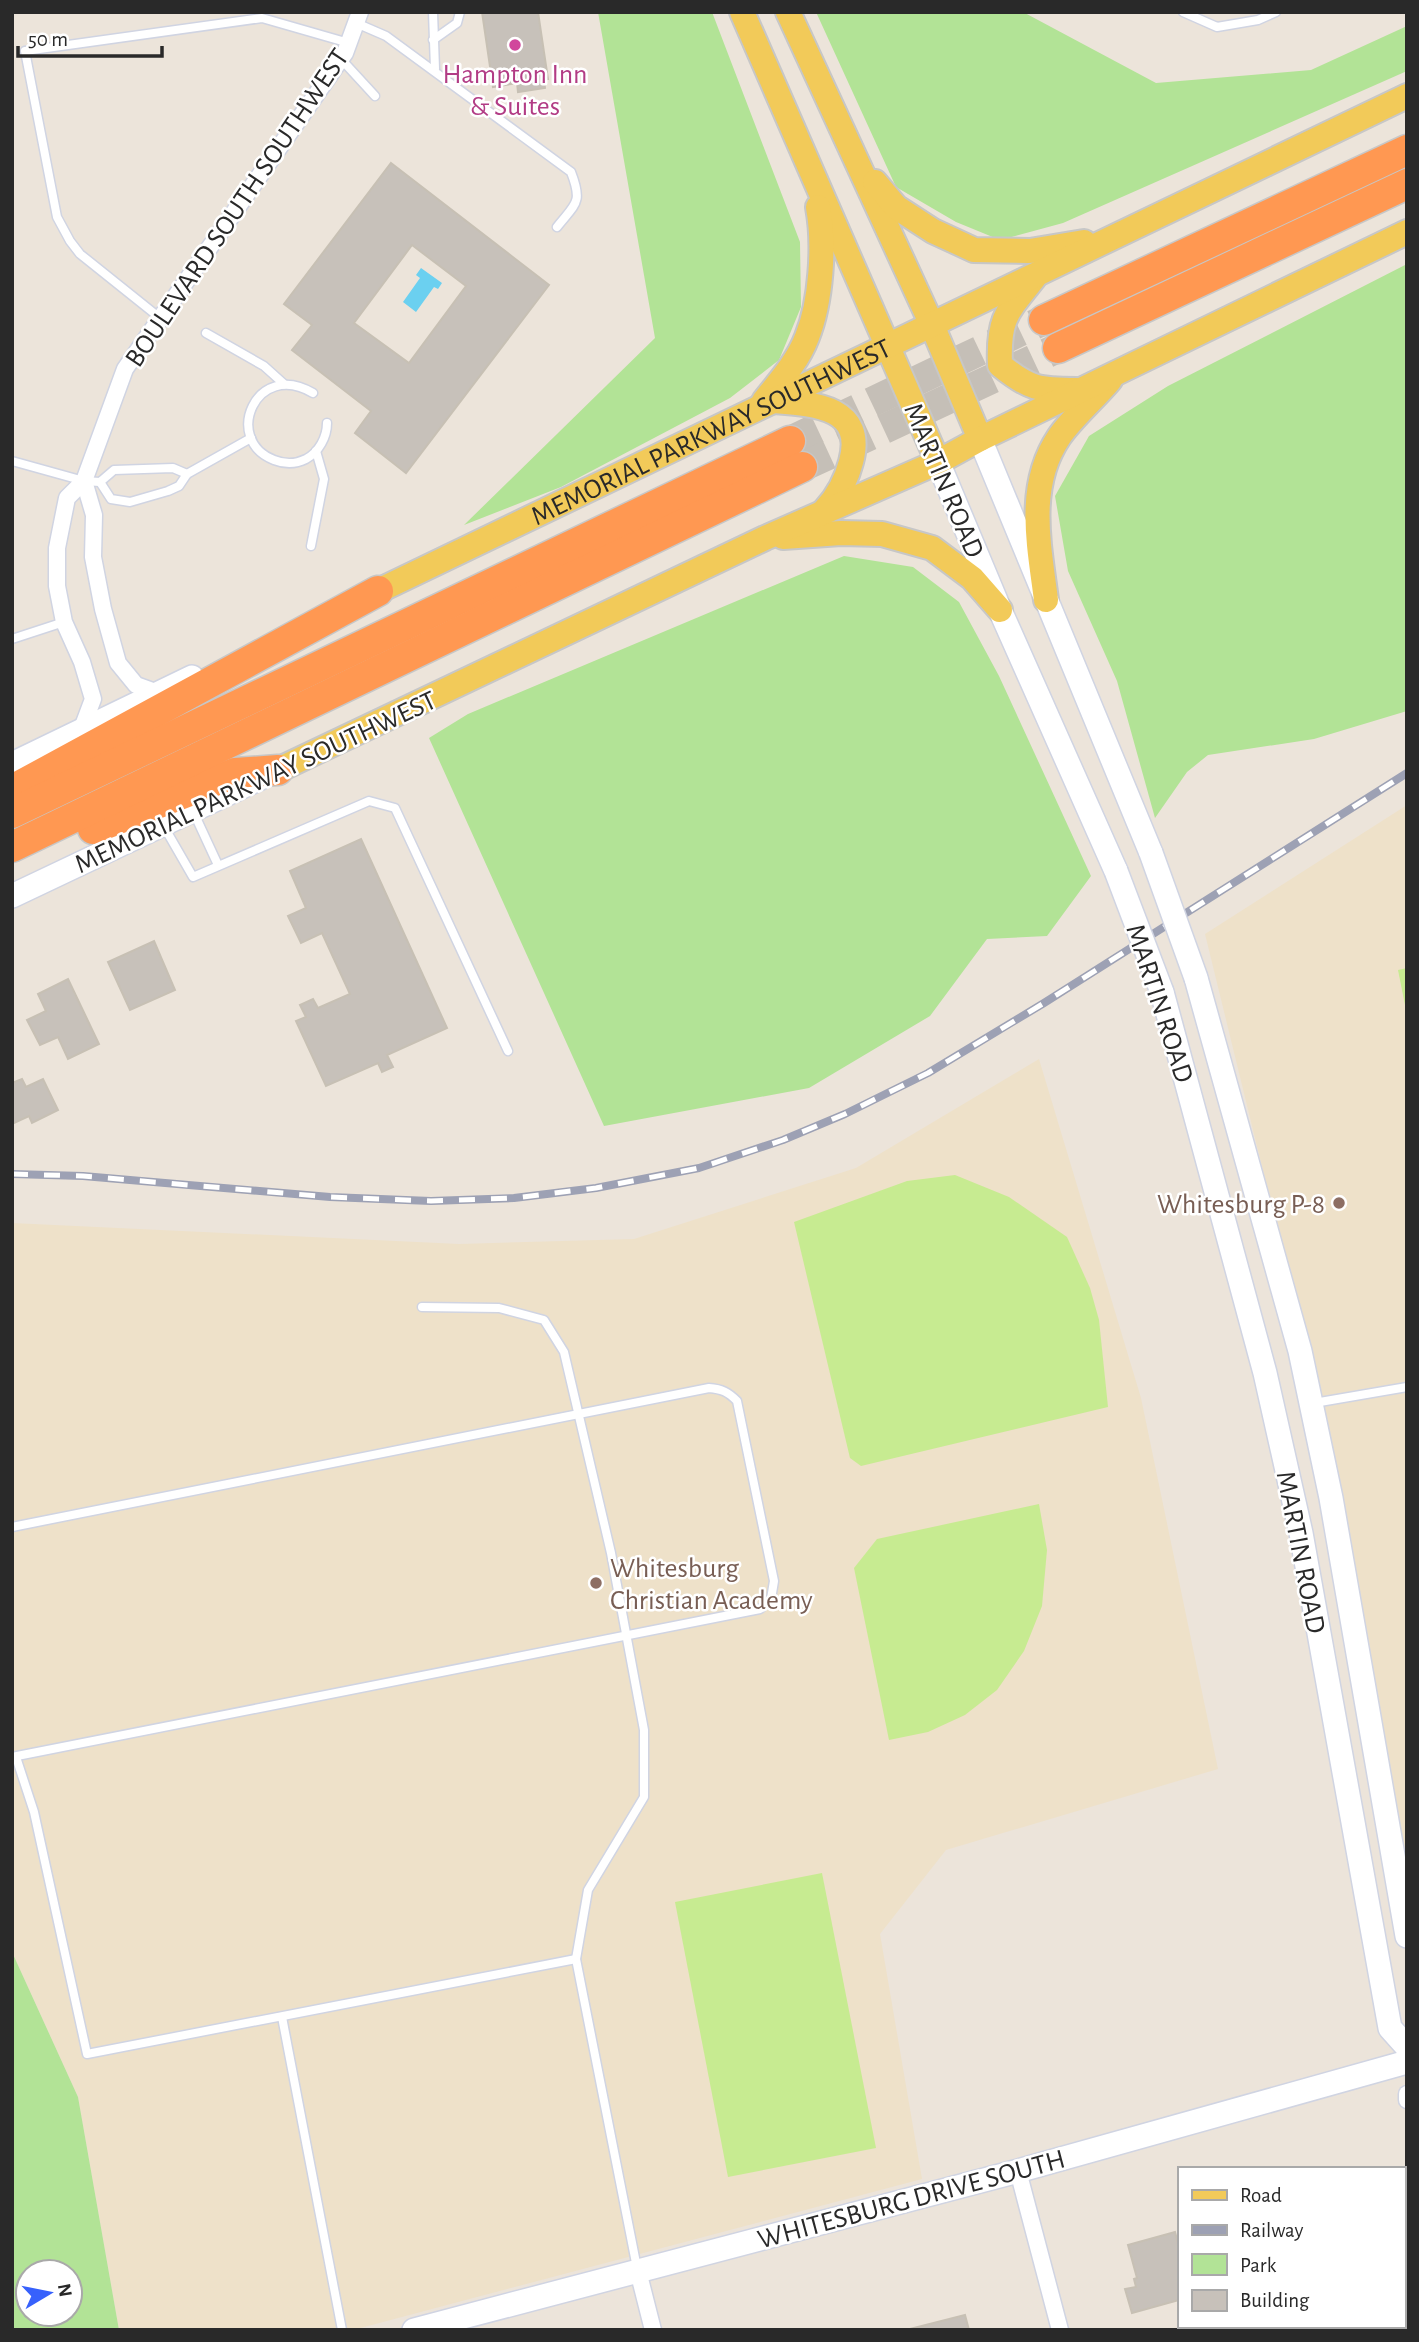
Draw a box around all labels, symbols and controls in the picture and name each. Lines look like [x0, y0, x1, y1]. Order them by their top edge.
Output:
scale bar [18, 14, 161, 58]
text: 50 m [28, 29, 68, 50]
marker: Hampton Inn & Suites [507, 37, 523, 53]
street label: BOULEVARD SOUTH SOUTHWEST [121, 44, 355, 372]
place label: Hampton Inn & Suites [443, 61, 587, 121]
street label: MEMORIAL PARKWAY SOUTHWEST [527, 334, 896, 531]
street label: MARTIN ROAD [898, 400, 988, 562]
street label: MEMORIAL PARKWAY SOUTHWEST [71, 686, 441, 879]
street label: MARTIN ROAD [1120, 921, 1198, 1086]
place label: Whitesburg P-8 [1157, 1191, 1325, 1219]
marker: Whitesburg P-8 [1331, 1195, 1347, 1211]
street label: MARTIN ROAD [1271, 1469, 1329, 1636]
place label: Whitesburg Christian Academy [610, 1555, 813, 1615]
marker: Whitesburg Christian Academy [588, 1575, 604, 1591]
street label: WHITESBURG DRIVE SOUTH [755, 2145, 1068, 2254]
legend [1178, 2167, 1405, 2328]
text: Road [1240, 2185, 1282, 2206]
text: Railway [1240, 2220, 1303, 2241]
text: Park [1240, 2255, 1277, 2276]
north arrow [14, 2258, 84, 2328]
text: N [54, 2282, 75, 2298]
text: Building [1240, 2290, 1310, 2311]

